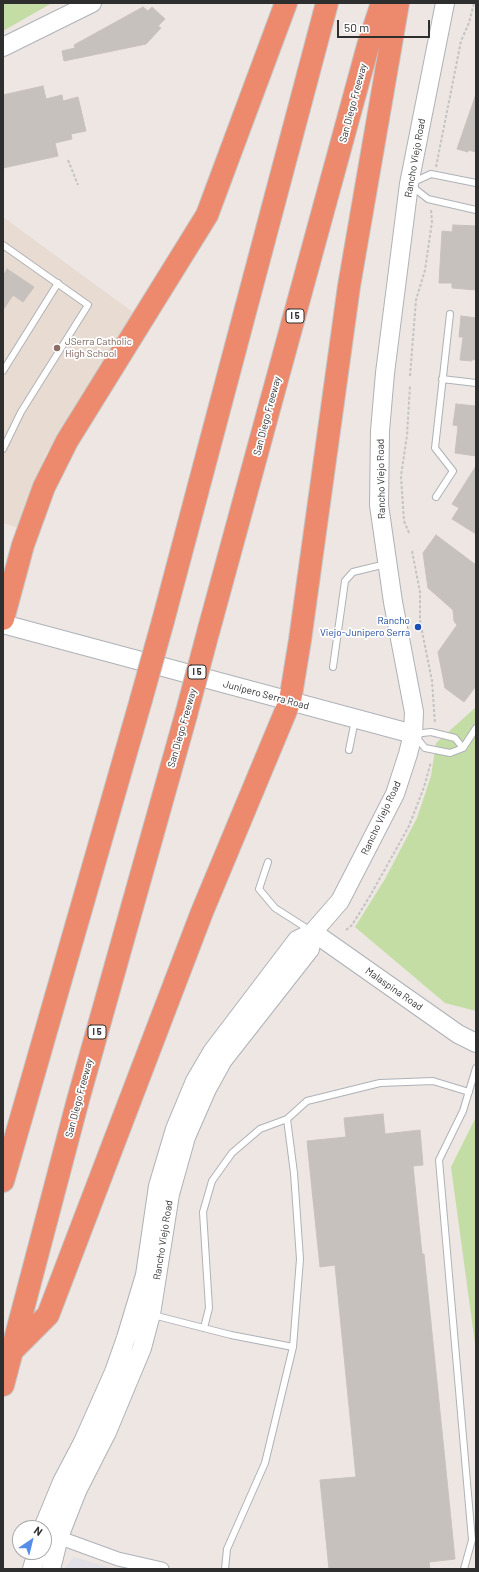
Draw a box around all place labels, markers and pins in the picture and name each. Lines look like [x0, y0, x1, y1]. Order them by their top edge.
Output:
place label: JSerra Catholic High School [65, 336, 132, 360]
marker: JSerra Catholic High School [52, 343, 62, 353]
place label: Rancho Viejo-Junipero Serra [320, 615, 410, 638]
marker: Rancho Viejo-Junipero Serra [413, 622, 423, 632]

